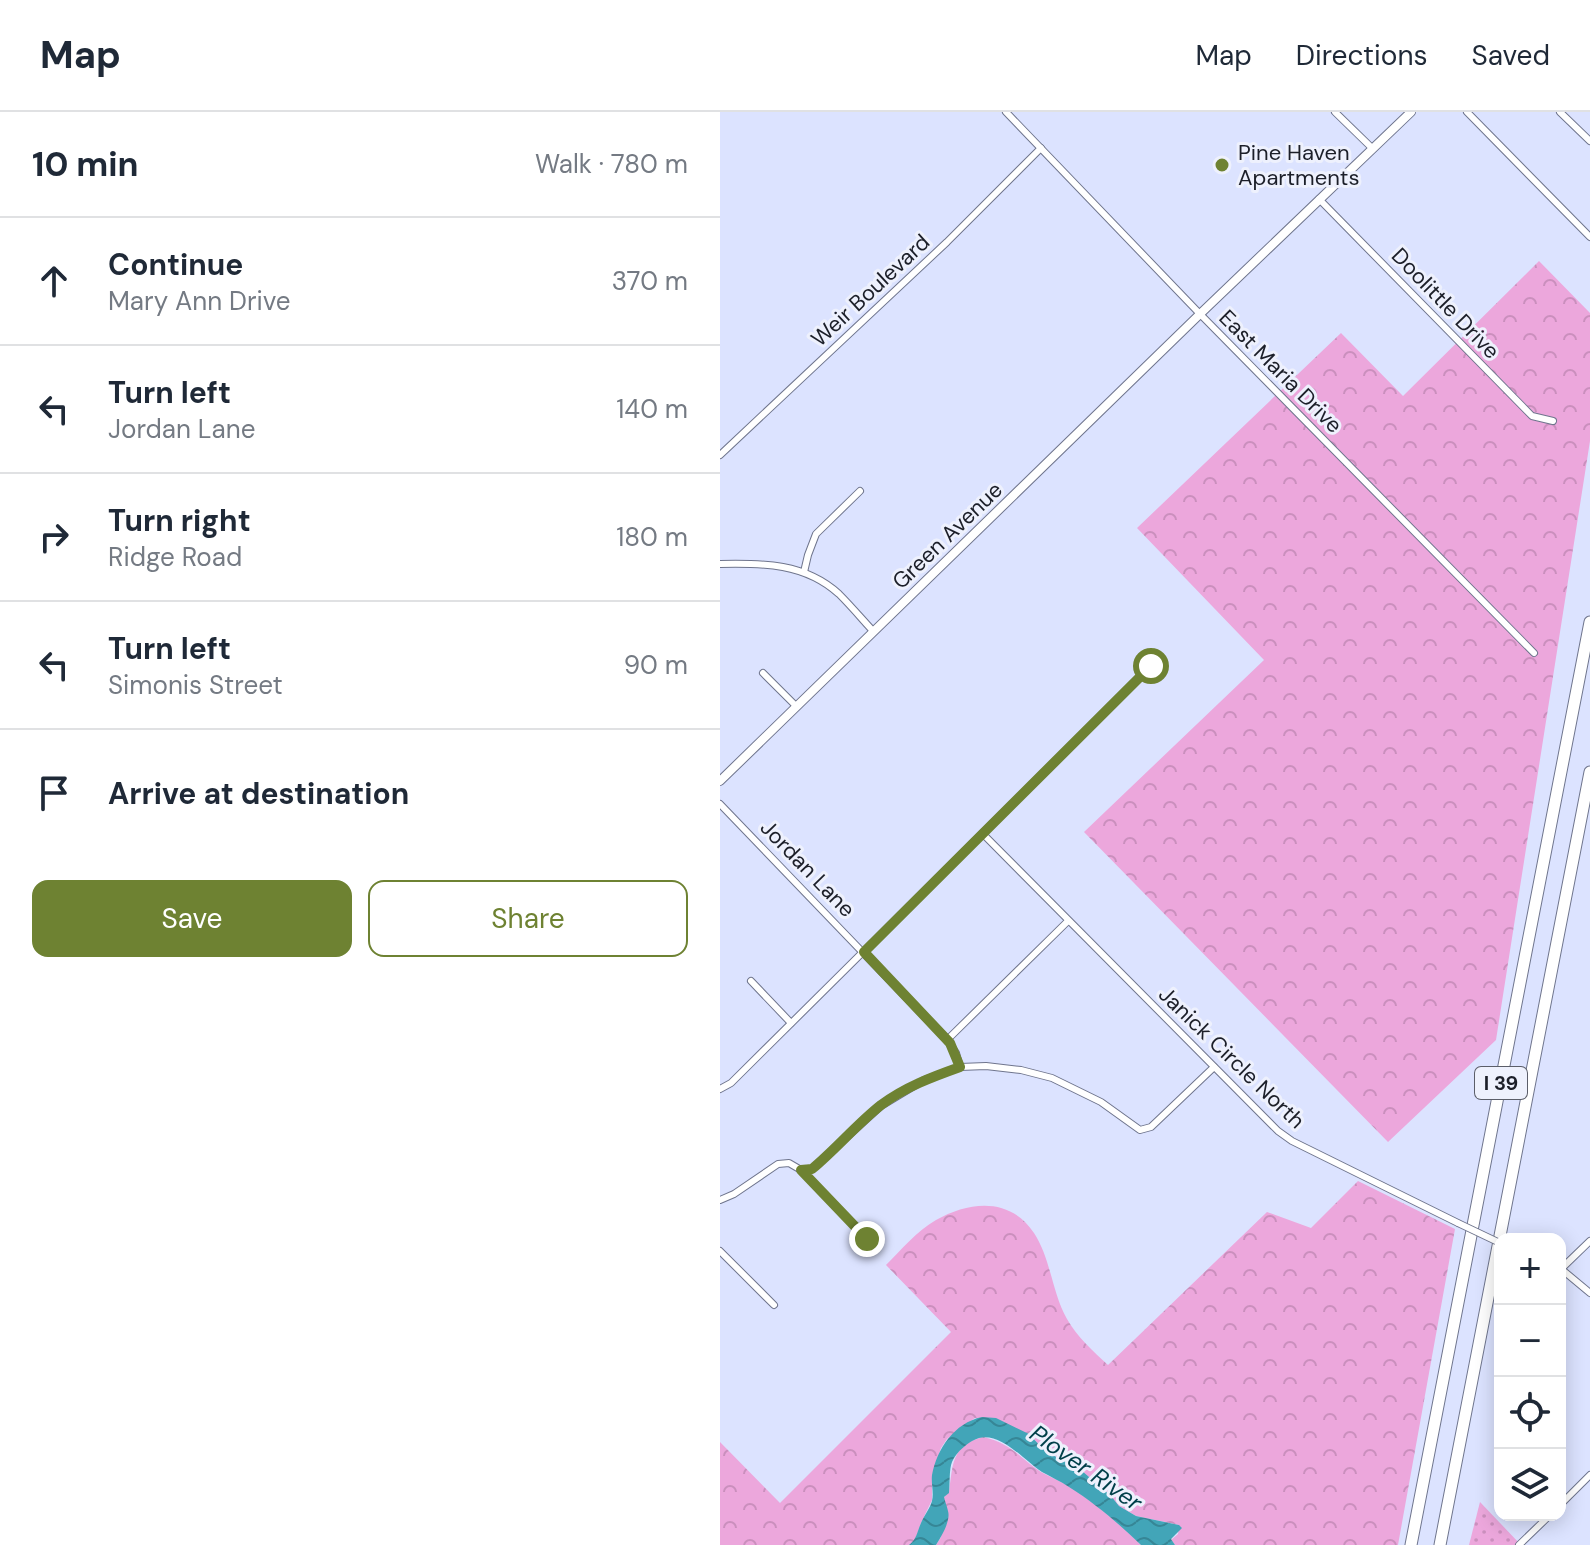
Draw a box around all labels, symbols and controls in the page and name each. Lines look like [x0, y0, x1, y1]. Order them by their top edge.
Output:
text: Map [40, 30, 121, 80]
text: Map [1195, 37, 1252, 74]
text: Directions [1296, 37, 1428, 74]
text: Saved [1472, 37, 1550, 74]
place label: Pine Haven Apartments [1238, 138, 1360, 192]
text: 10 min [32, 142, 139, 187]
text: Walk · 780 m [535, 147, 688, 181]
marker: Pine Haven Apartments [1213, 156, 1231, 174]
street label: Weir Boulevard [805, 228, 936, 353]
street label: Doolittle Drive [1385, 241, 1506, 365]
text: Continue [108, 245, 243, 284]
icon: ahead [32, 259, 76, 303]
text: 370 m [612, 264, 688, 298]
text: Mary Ann Drive [108, 284, 291, 318]
street label: East Maria Drive [1213, 303, 1349, 439]
text: Turn left [108, 373, 231, 412]
icon: left [32, 387, 76, 431]
text: 140 m [616, 392, 688, 426]
text: Jordan Lane [108, 412, 255, 446]
street label: Green Avenue [886, 475, 1009, 595]
text: Turn right [108, 501, 251, 540]
icon: right [32, 515, 76, 559]
text: 180 m [616, 520, 688, 554]
text: Ridge Road [108, 540, 242, 574]
text: Turn left [108, 629, 231, 668]
icon: left [32, 643, 76, 687]
text: 90 m [624, 648, 688, 682]
route start [1133, 648, 1169, 684]
text: Simonis Street [108, 668, 283, 702]
icon: arrive [32, 771, 76, 815]
text: Arrive at destination [108, 774, 409, 813]
street label: Jordan Lane [754, 813, 861, 923]
button: Save [32, 880, 352, 957]
button: Share [368, 880, 688, 957]
street label: Janick Circle North [1152, 980, 1311, 1135]
road number: I 39 [1475, 1067, 1527, 1099]
route end [849, 1221, 885, 1257]
map controls [1494, 1233, 1566, 1521]
button: + [1494, 1233, 1566, 1305]
button: − [1494, 1305, 1566, 1377]
button: locate [1494, 1377, 1566, 1449]
water label: Plover River [1024, 1418, 1149, 1518]
button: layers [1494, 1449, 1566, 1521]

